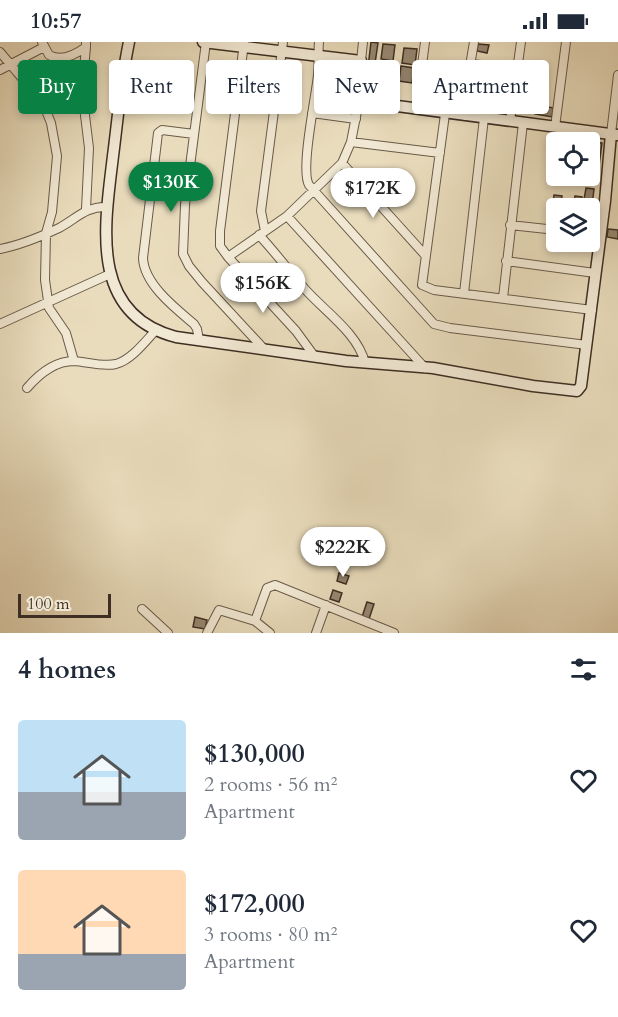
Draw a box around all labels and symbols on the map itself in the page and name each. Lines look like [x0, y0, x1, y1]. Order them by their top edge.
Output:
pin: $130K [129, 162, 213, 213]
pin: $172K [331, 168, 415, 219]
pin: $156K [221, 263, 305, 314]
pin: $222K [301, 527, 385, 578]
scale bar [18, 591, 111, 618]

